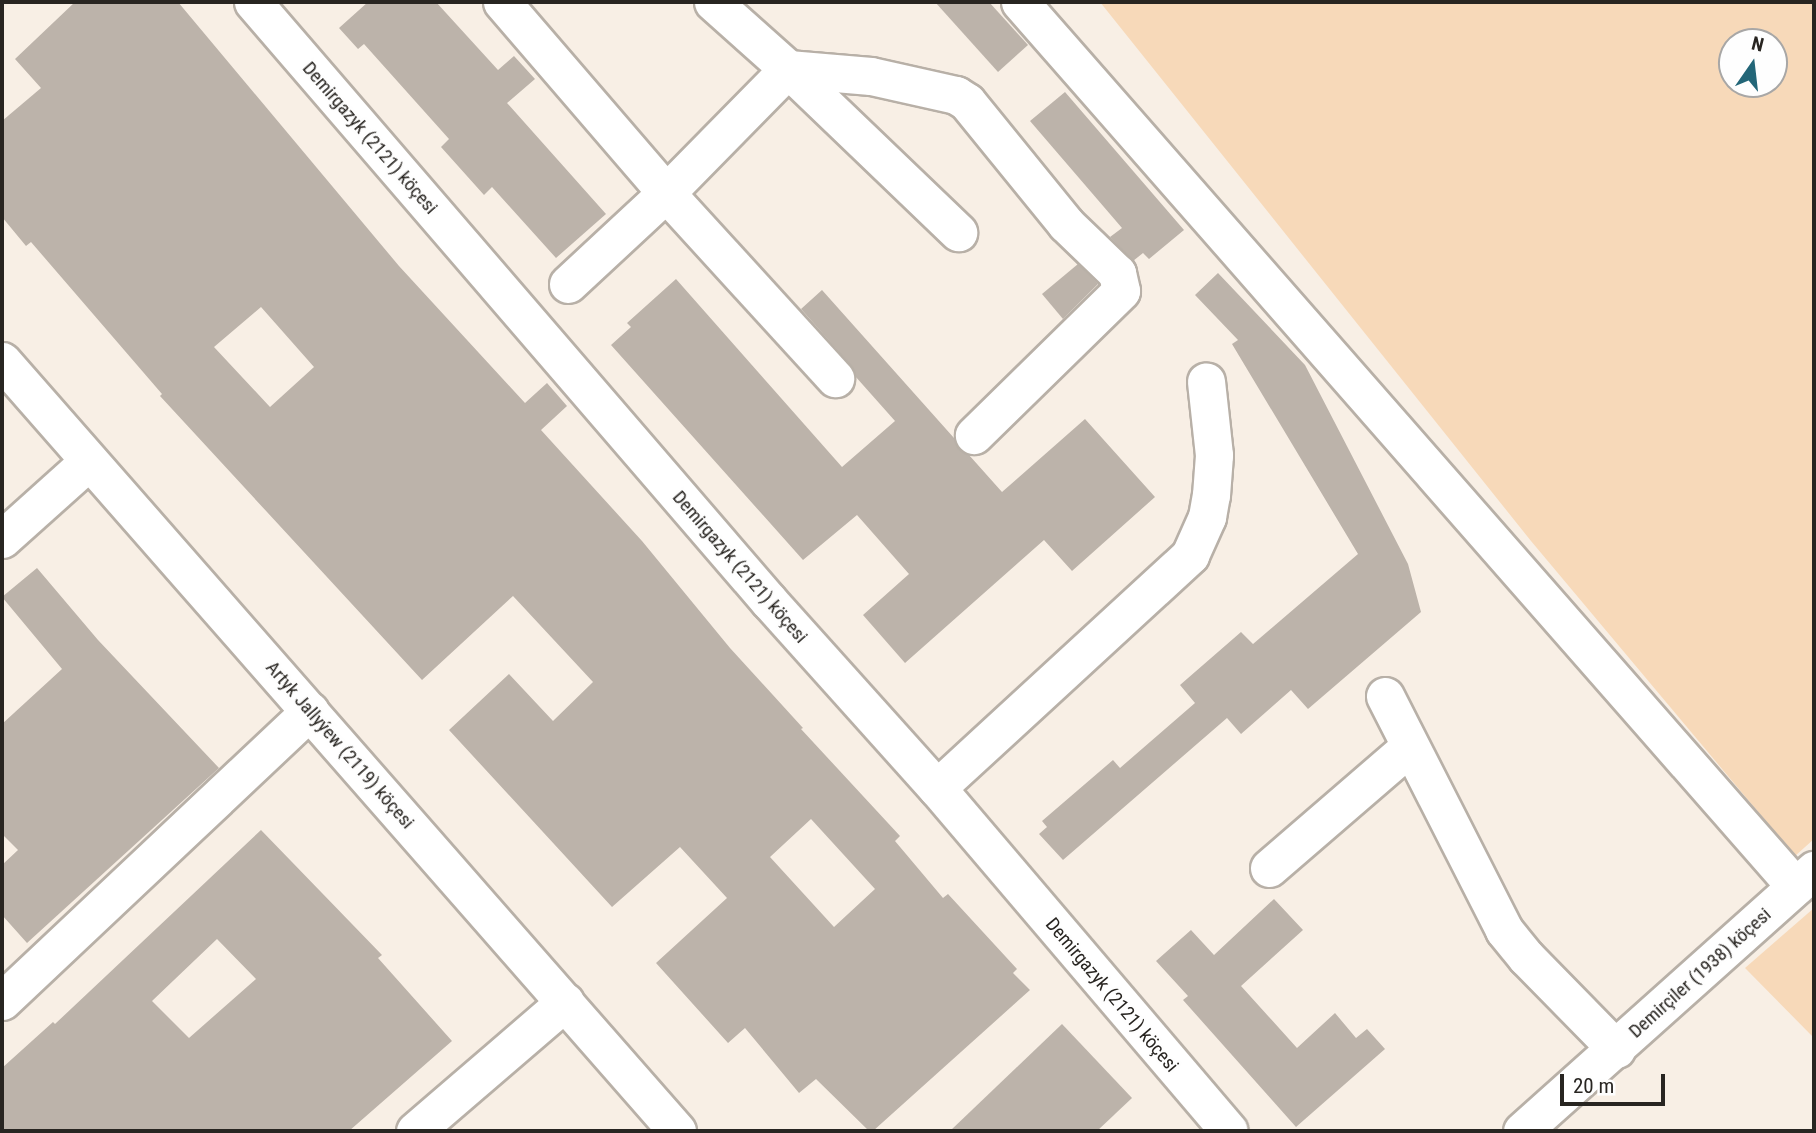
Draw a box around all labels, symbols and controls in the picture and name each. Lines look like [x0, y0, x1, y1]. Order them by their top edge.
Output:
north arrow [1718, 28, 1788, 98]
text: N [1749, 32, 1766, 57]
street label: Demirgazyk (2121) köçesi [298, 57, 442, 219]
street label: Demirgazyk (2121) köçesi [668, 486, 812, 648]
street label: Artyk Jallyýew (2119) köçesi [261, 657, 419, 833]
street label: Demirçiler (1938) köçesi [1624, 903, 1776, 1043]
street label: Demirgazyk (2121) köçesi [1041, 913, 1183, 1077]
scale bar [1564, 1060, 1669, 1104]
text: 20 m [1573, 1074, 1614, 1098]

